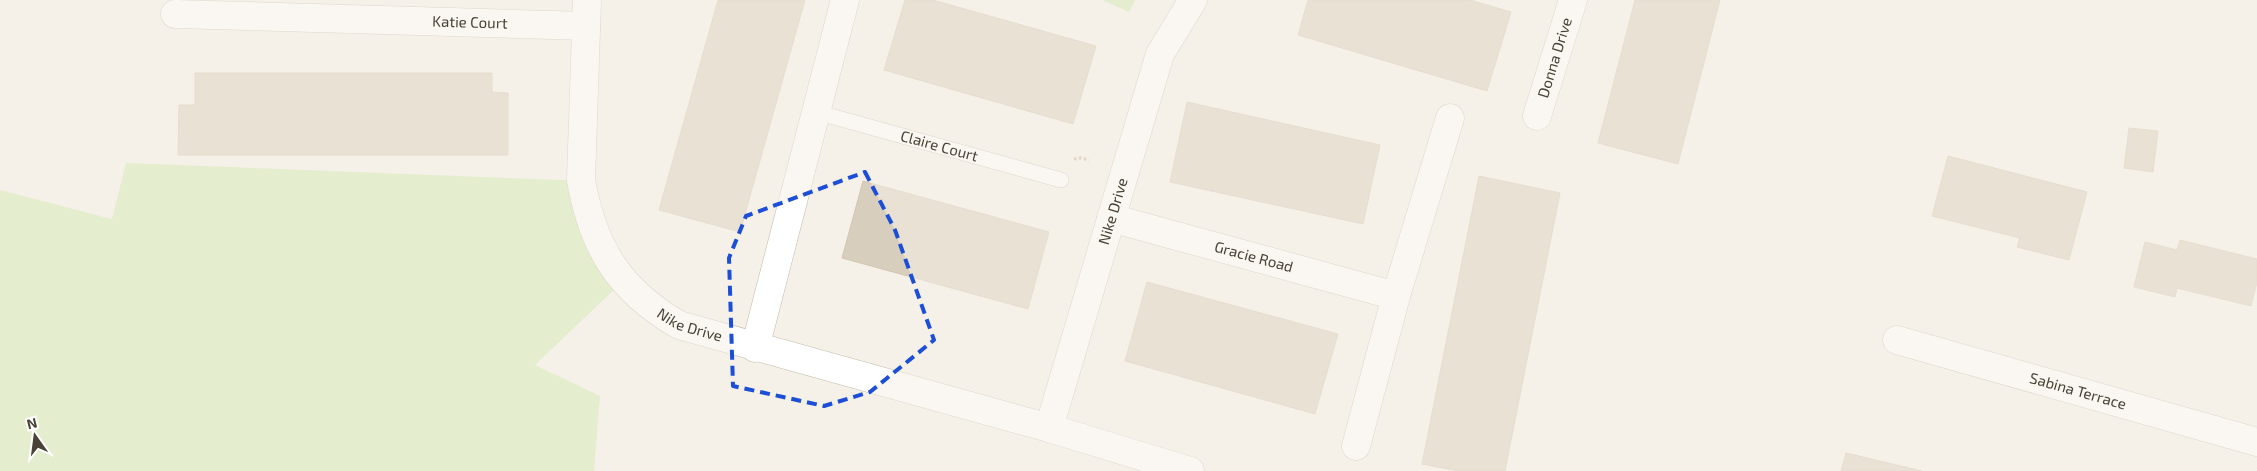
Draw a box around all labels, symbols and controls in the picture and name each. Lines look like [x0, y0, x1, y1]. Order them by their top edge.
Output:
street label: Katie Court [432, 12, 508, 32]
street label: Donna Drive [1533, 15, 1575, 100]
street label: Claire Court [899, 126, 981, 165]
street label: Nike Drive [1094, 176, 1131, 247]
street label: Gracie Road [1213, 237, 1295, 275]
street label: Nike Drive [654, 304, 725, 345]
street label: Sabina Terrace [2028, 368, 2129, 413]
north arrow [10, 411, 60, 461]
text: N [25, 413, 39, 432]

